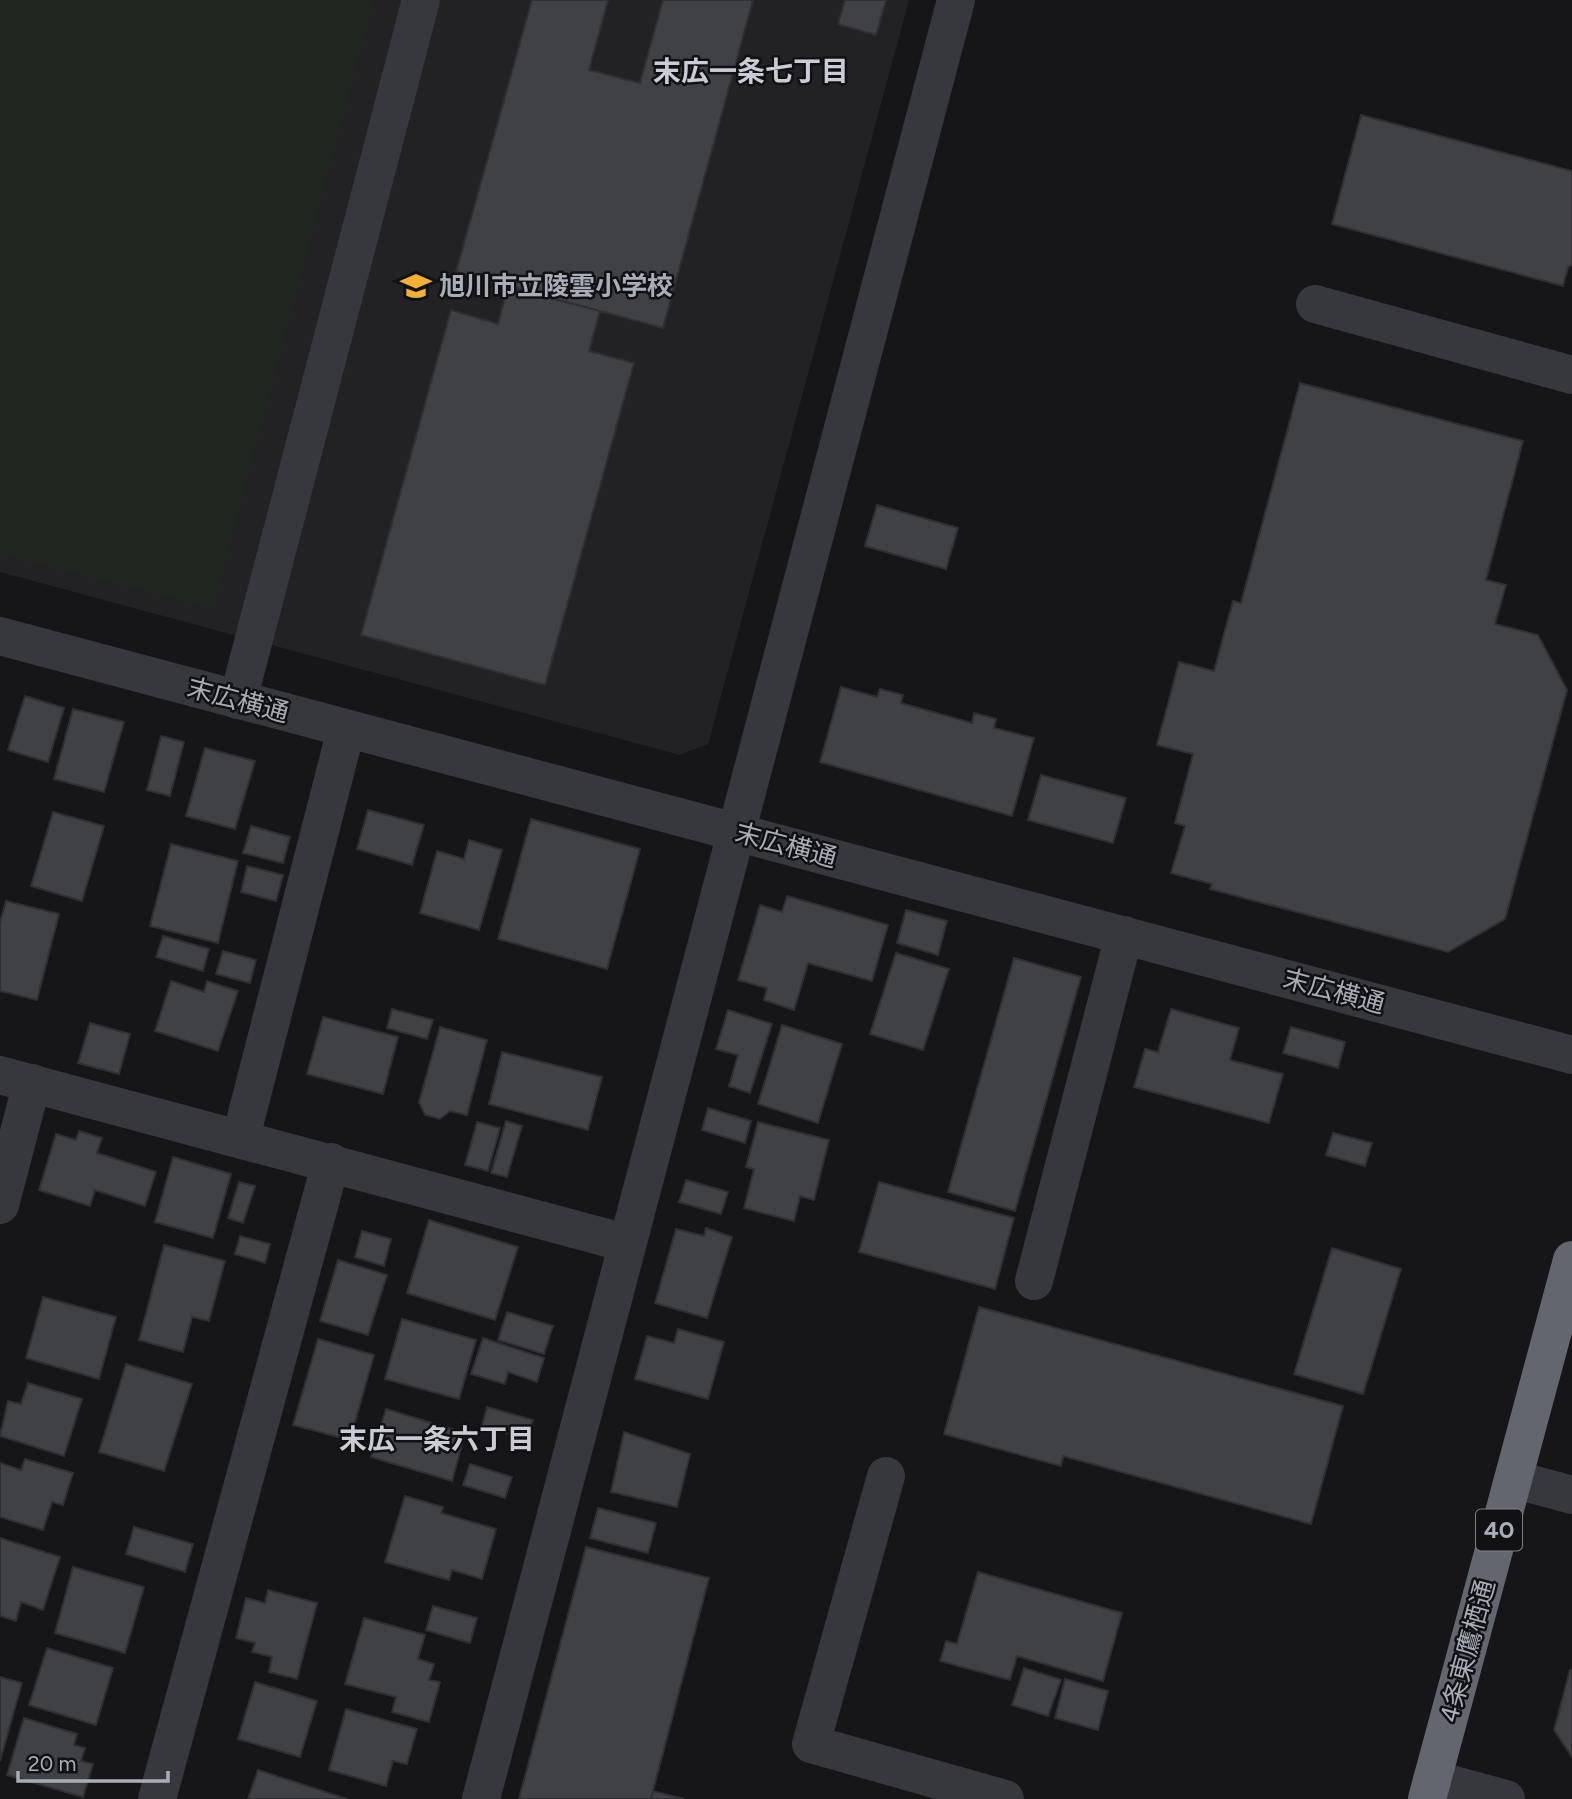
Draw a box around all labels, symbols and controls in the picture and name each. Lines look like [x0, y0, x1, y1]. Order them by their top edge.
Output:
district label: 末広一条七丁目 [653, 54, 849, 88]
school or university icon: 旭川市立陵雲小学校 [399, 269, 433, 303]
place label: 旭川市立陵雲小学校 [439, 270, 673, 302]
street label: 末広横通 [184, 671, 292, 729]
street label: 末広横通 [732, 816, 840, 874]
street label: 末広横通 [1280, 962, 1388, 1020]
district label: 末広一条六丁目 [339, 1422, 535, 1456]
road number: 40 [1476, 1510, 1522, 1550]
street label: 4条東鷹栖通 [1433, 1576, 1501, 1726]
scale bar [18, 1740, 168, 1784]
text: 20 m [28, 1751, 76, 1776]

